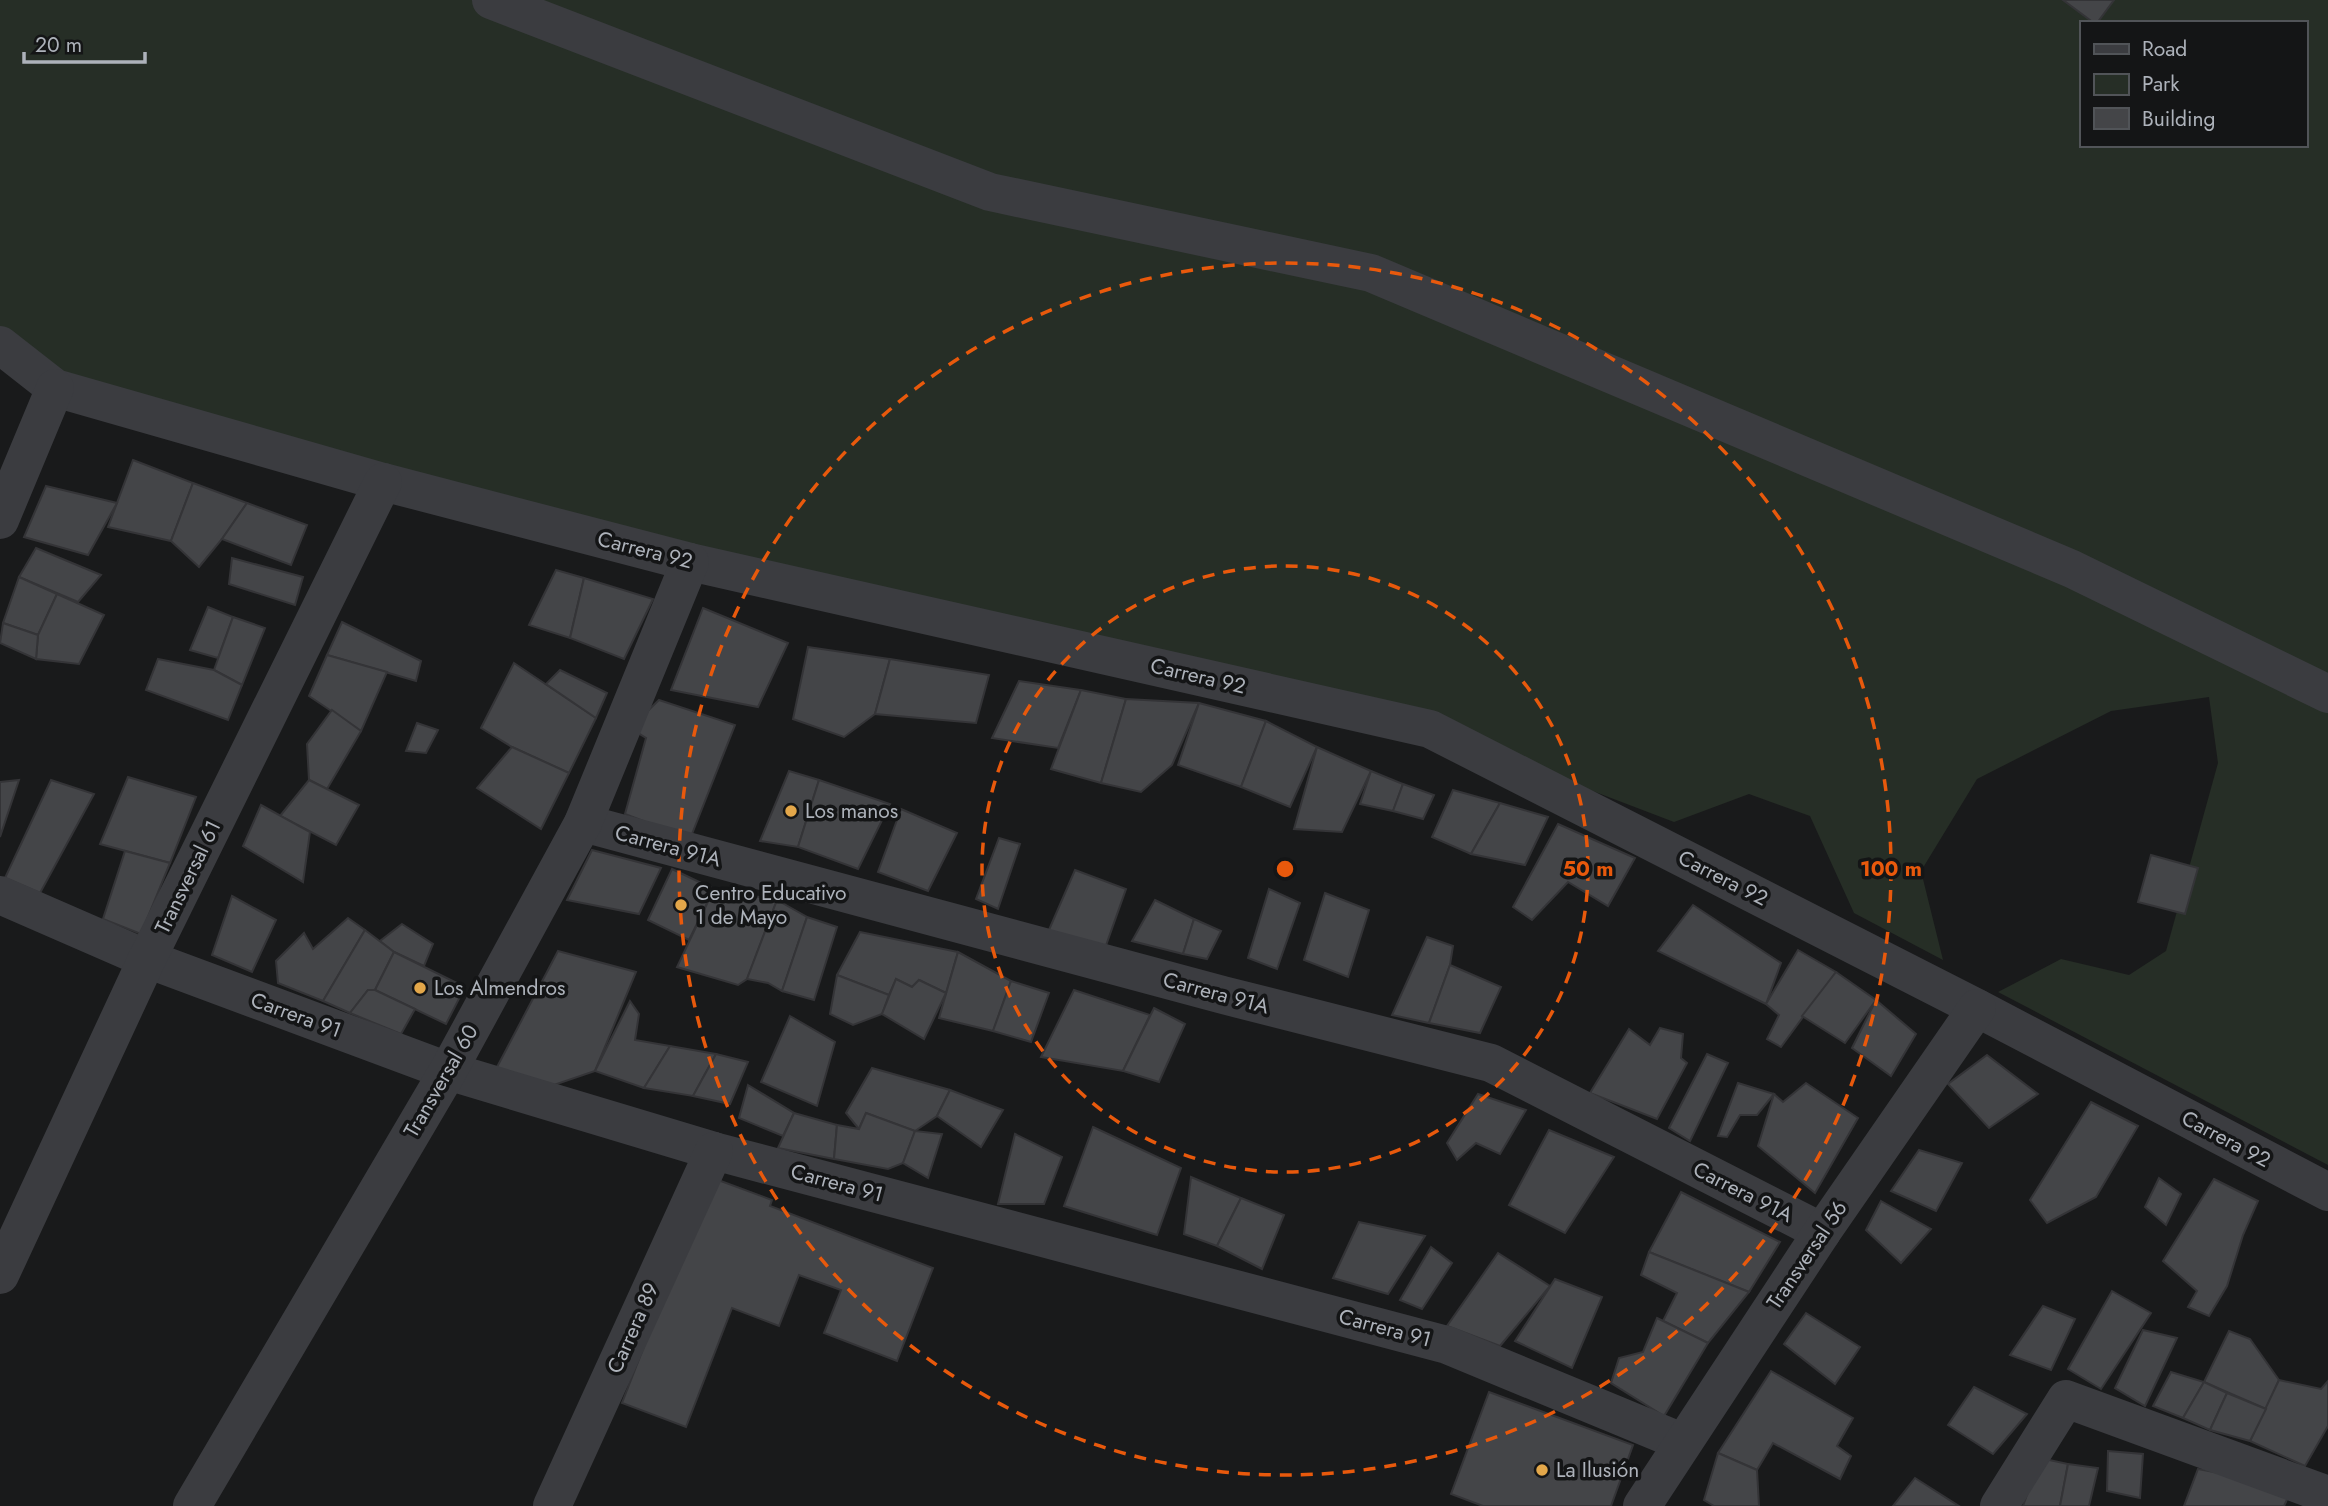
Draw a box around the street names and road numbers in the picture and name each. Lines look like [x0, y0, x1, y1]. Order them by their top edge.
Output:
street label: Carrera 92 [594, 524, 696, 576]
street label: Carrera 92 [1147, 650, 1249, 702]
street label: Transversal 61 [148, 815, 228, 939]
street label: Carrera 91A [612, 817, 724, 875]
street label: Carrera 92 [1673, 843, 1773, 913]
street label: Carrera 91A [1160, 964, 1272, 1022]
street label: Carrera 91 [246, 985, 346, 1045]
street label: Transversal 60 [396, 1019, 486, 1143]
street label: Carrera 92 [2176, 1103, 2276, 1175]
street label: Carrera 91A [1688, 1154, 1798, 1230]
street label: Carrera 91 [787, 1156, 887, 1210]
street label: Transversal 56 [1760, 1195, 1854, 1315]
street label: Carrera 89 [600, 1278, 666, 1378]
street label: Carrera 91 [1335, 1301, 1435, 1355]

